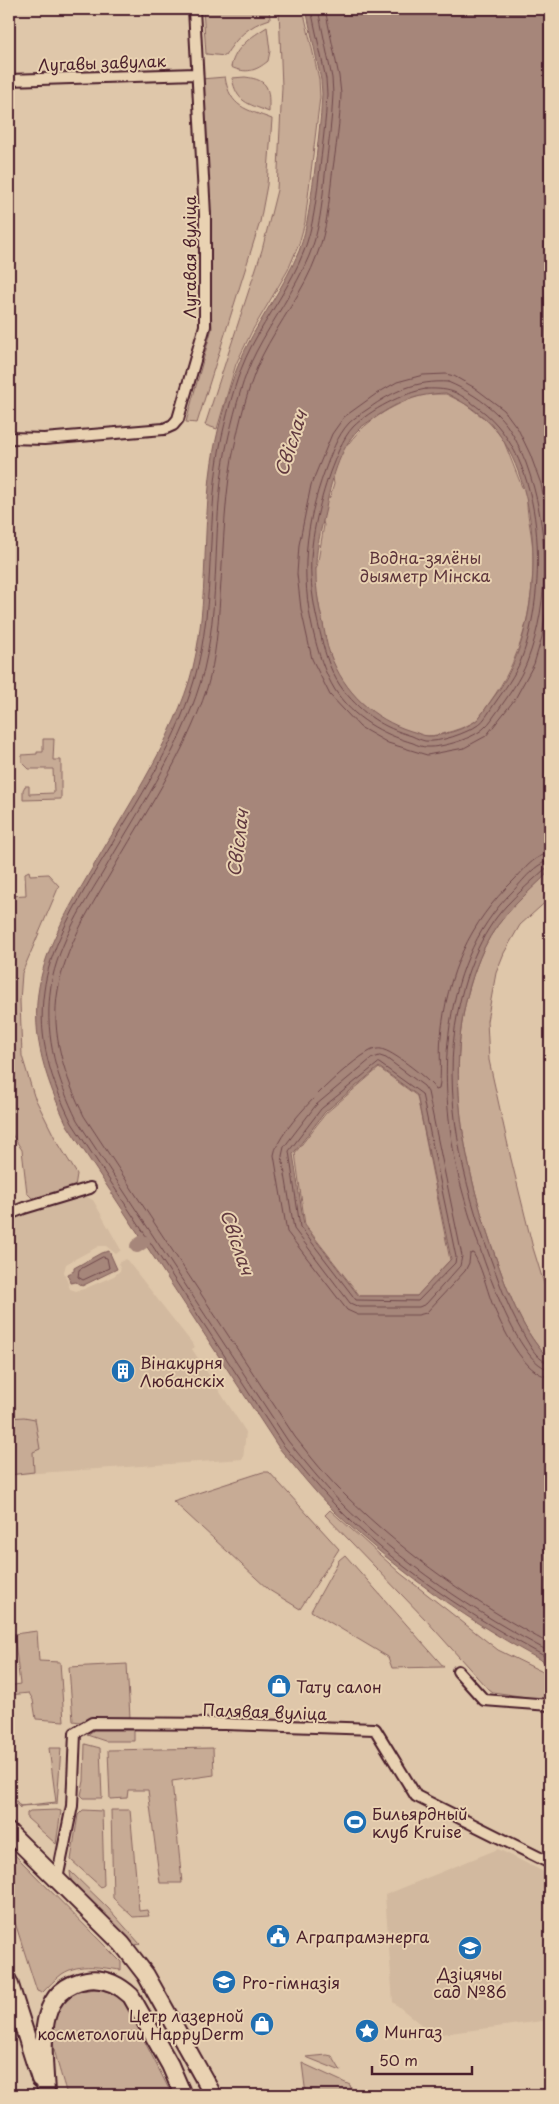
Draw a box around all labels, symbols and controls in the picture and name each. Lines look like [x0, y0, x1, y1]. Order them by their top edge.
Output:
street label: Лугавы завулак [38, 48, 167, 76]
street label: Лугавая вуліца [177, 195, 201, 319]
water label: Свіслач [267, 406, 314, 479]
park label: Водна-зялёны дыяметр Мінска [360, 545, 490, 587]
water label: Свіслач [219, 807, 255, 878]
water label: Свіслач [214, 1206, 262, 1279]
place label: Вінакурня Любанскіх [140, 1350, 224, 1392]
building icon: Вінакурня Любанскіх [110, 1358, 136, 1384]
shop icon: Тату салон [266, 1673, 292, 1699]
place label: Тату салон [296, 1674, 382, 1698]
street label: Палявая вуліца [202, 1697, 328, 1725]
place label: Бильярдный клуб Kruise [372, 1801, 468, 1843]
sports icon: Бильярдный клуб Kruise [342, 1809, 368, 1835]
public building icon: Аграпрамэнерга [265, 1923, 291, 1949]
place label: Аграпрамэнерга [296, 1924, 429, 1948]
school or university icon: Дзіцячы сад №86 [457, 1935, 483, 1961]
place label: Дзіцячы сад №86 [433, 1961, 507, 2003]
school or university icon: Pro-гімназія [211, 1969, 237, 1995]
place label: Pro-гімназія [242, 1970, 340, 1994]
place label: Цетр лазерной косметологии HappyDerm [37, 2003, 244, 2045]
shop icon: Цетр лазерной косметологии HappyDerm [249, 2011, 275, 2037]
place icon: Мингаз [354, 2018, 380, 2044]
place label: Мингаз [384, 2019, 442, 2043]
scale bar [372, 2044, 472, 2076]
text: 50 m [379, 2048, 418, 2071]

